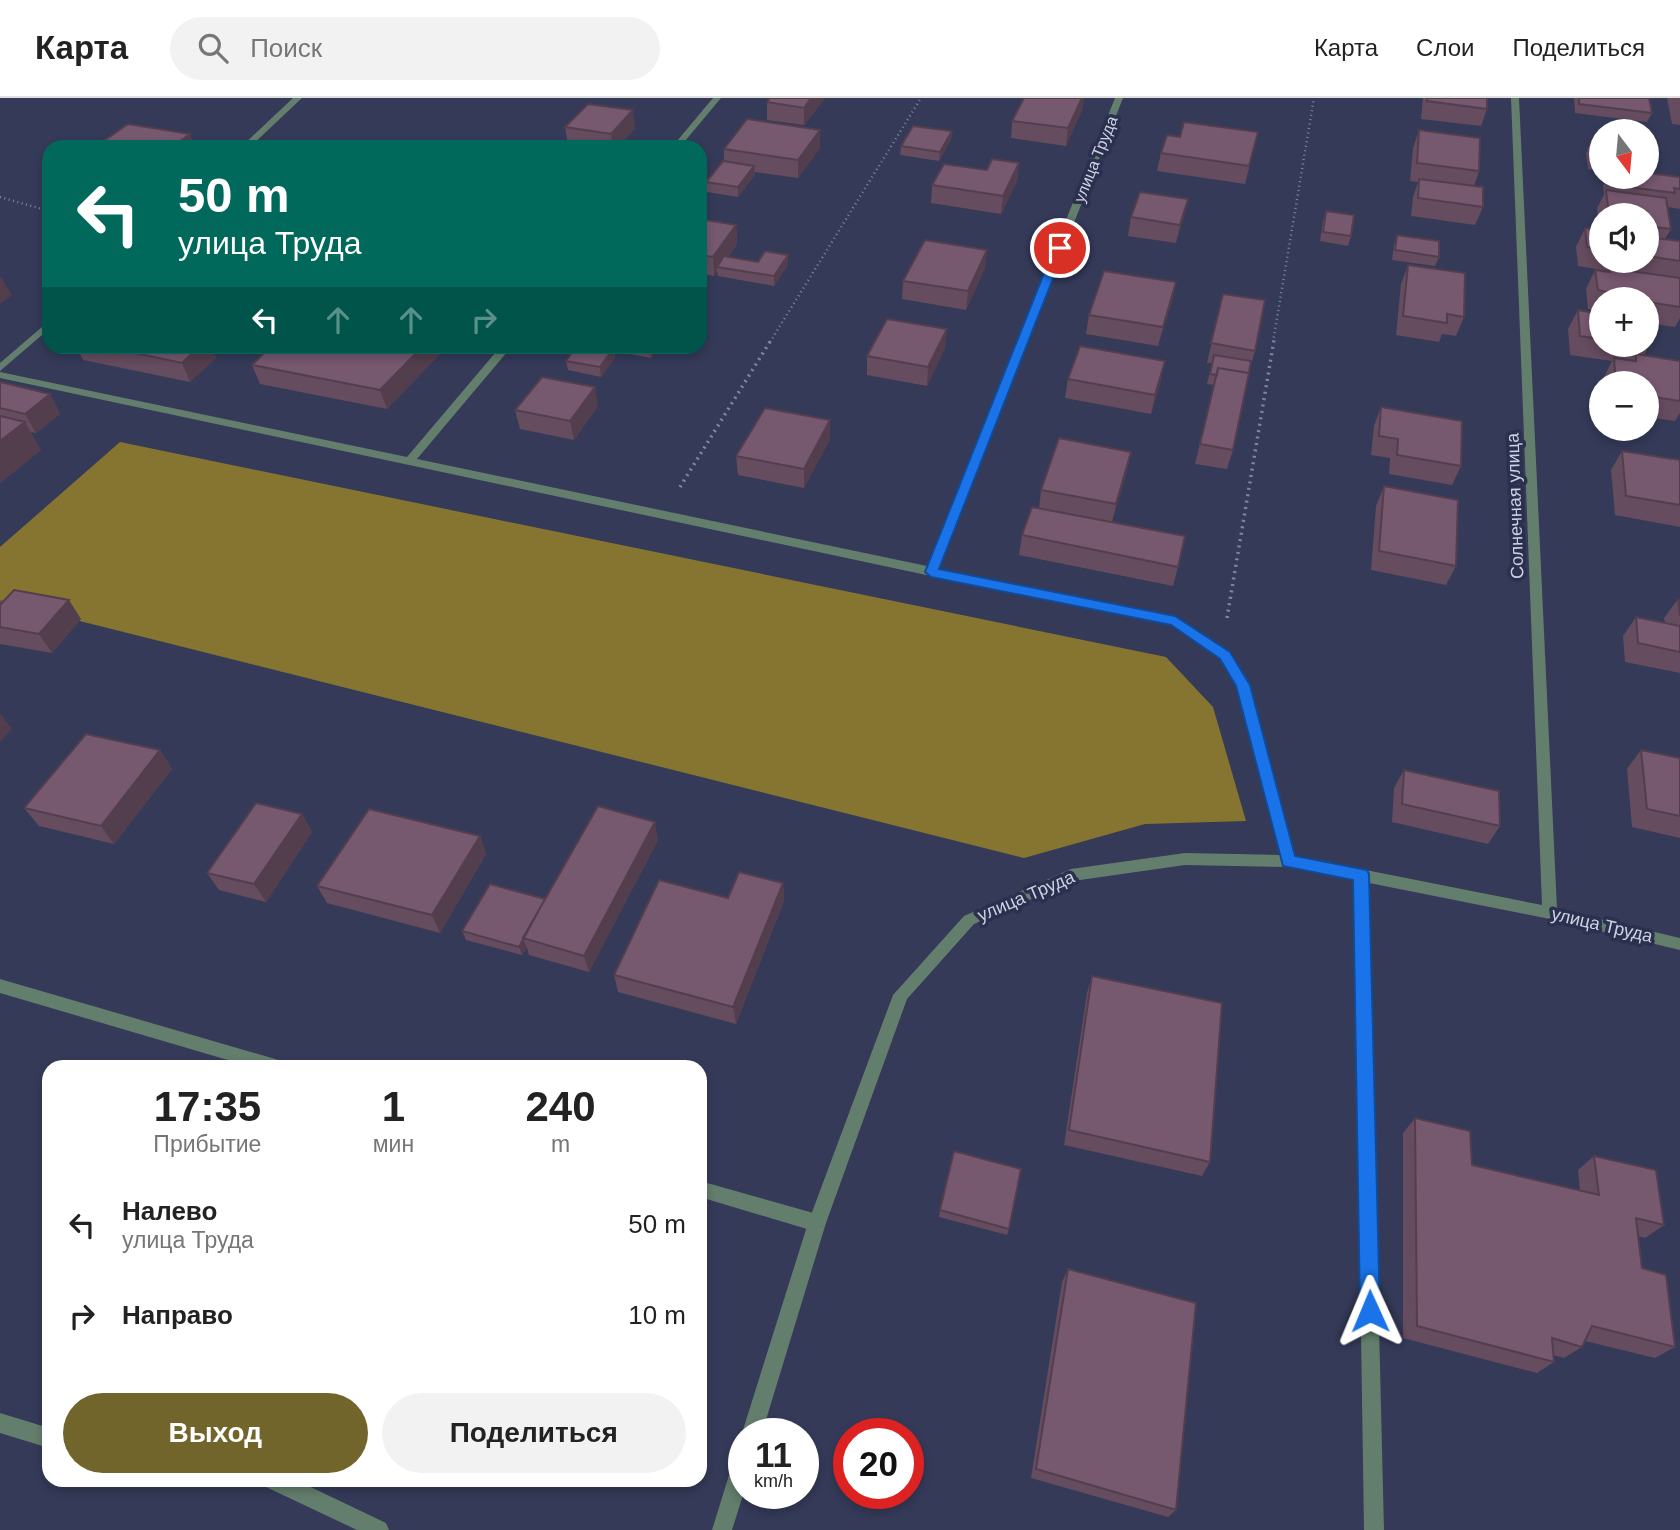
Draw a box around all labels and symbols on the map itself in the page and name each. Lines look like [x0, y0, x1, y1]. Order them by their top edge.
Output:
street label: улица Труда [1070, 113, 1121, 205]
north arrow [1589, 119, 1659, 189]
pin [1030, 218, 1090, 278]
street label: Солнечная улица [1502, 432, 1528, 579]
street label: улица Труда [975, 866, 1078, 925]
street label: улица Труда [1549, 904, 1655, 947]
position arrow [1333, 1274, 1407, 1348]
speed limit sign: 20 [833, 1418, 924, 1509]

